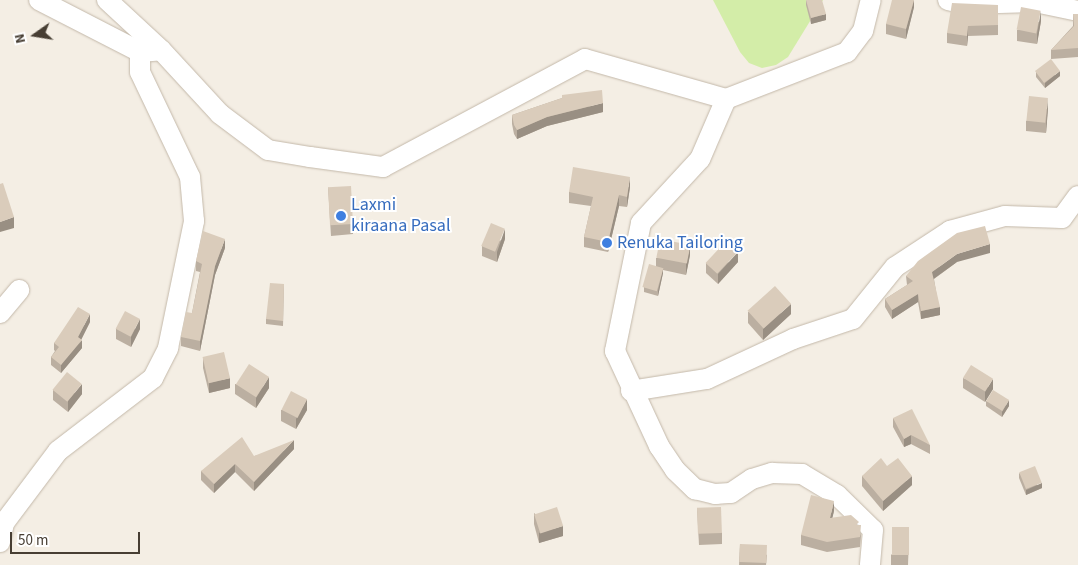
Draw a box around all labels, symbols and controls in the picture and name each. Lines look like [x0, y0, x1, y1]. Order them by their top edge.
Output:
north arrow [10, 10, 60, 60]
text: N [10, 32, 31, 45]
place label: Laxmi kiraana Pasal [351, 195, 451, 238]
marker: Laxmi kiraana Pasal [335, 210, 347, 222]
place label: Renuka Tailoring [617, 232, 743, 254]
marker: Renuka Tailoring [601, 237, 613, 249]
scale bar [12, 522, 142, 554]
text: 50 m [18, 530, 48, 551]

